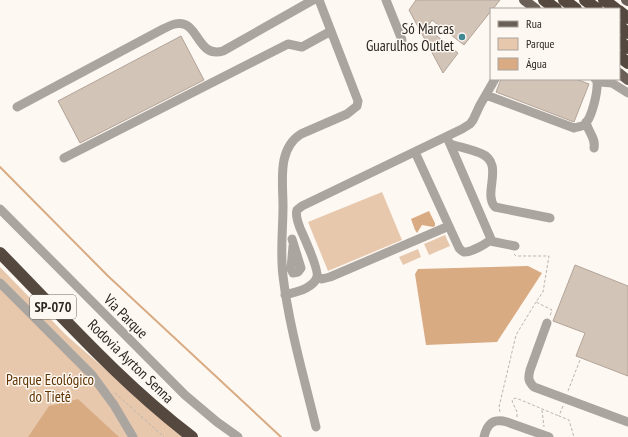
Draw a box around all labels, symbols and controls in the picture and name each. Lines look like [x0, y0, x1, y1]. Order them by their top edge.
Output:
legend [490, 8, 620, 80]
text: Rua [526, 16, 542, 31]
place label: Só Marcas Guarulhos Outlet [366, 19, 454, 55]
marker: Só Marcas Guarulhos Outlet [457, 32, 467, 42]
text: Parque [526, 36, 555, 51]
text: Água [526, 56, 547, 71]
street label: Via Parque [99, 289, 152, 342]
road number: SP-070 [30, 295, 76, 319]
street label: Rodovia Ayrton Senna [84, 315, 178, 407]
park label: Parque Ecológico do Tietê [6, 370, 94, 406]

